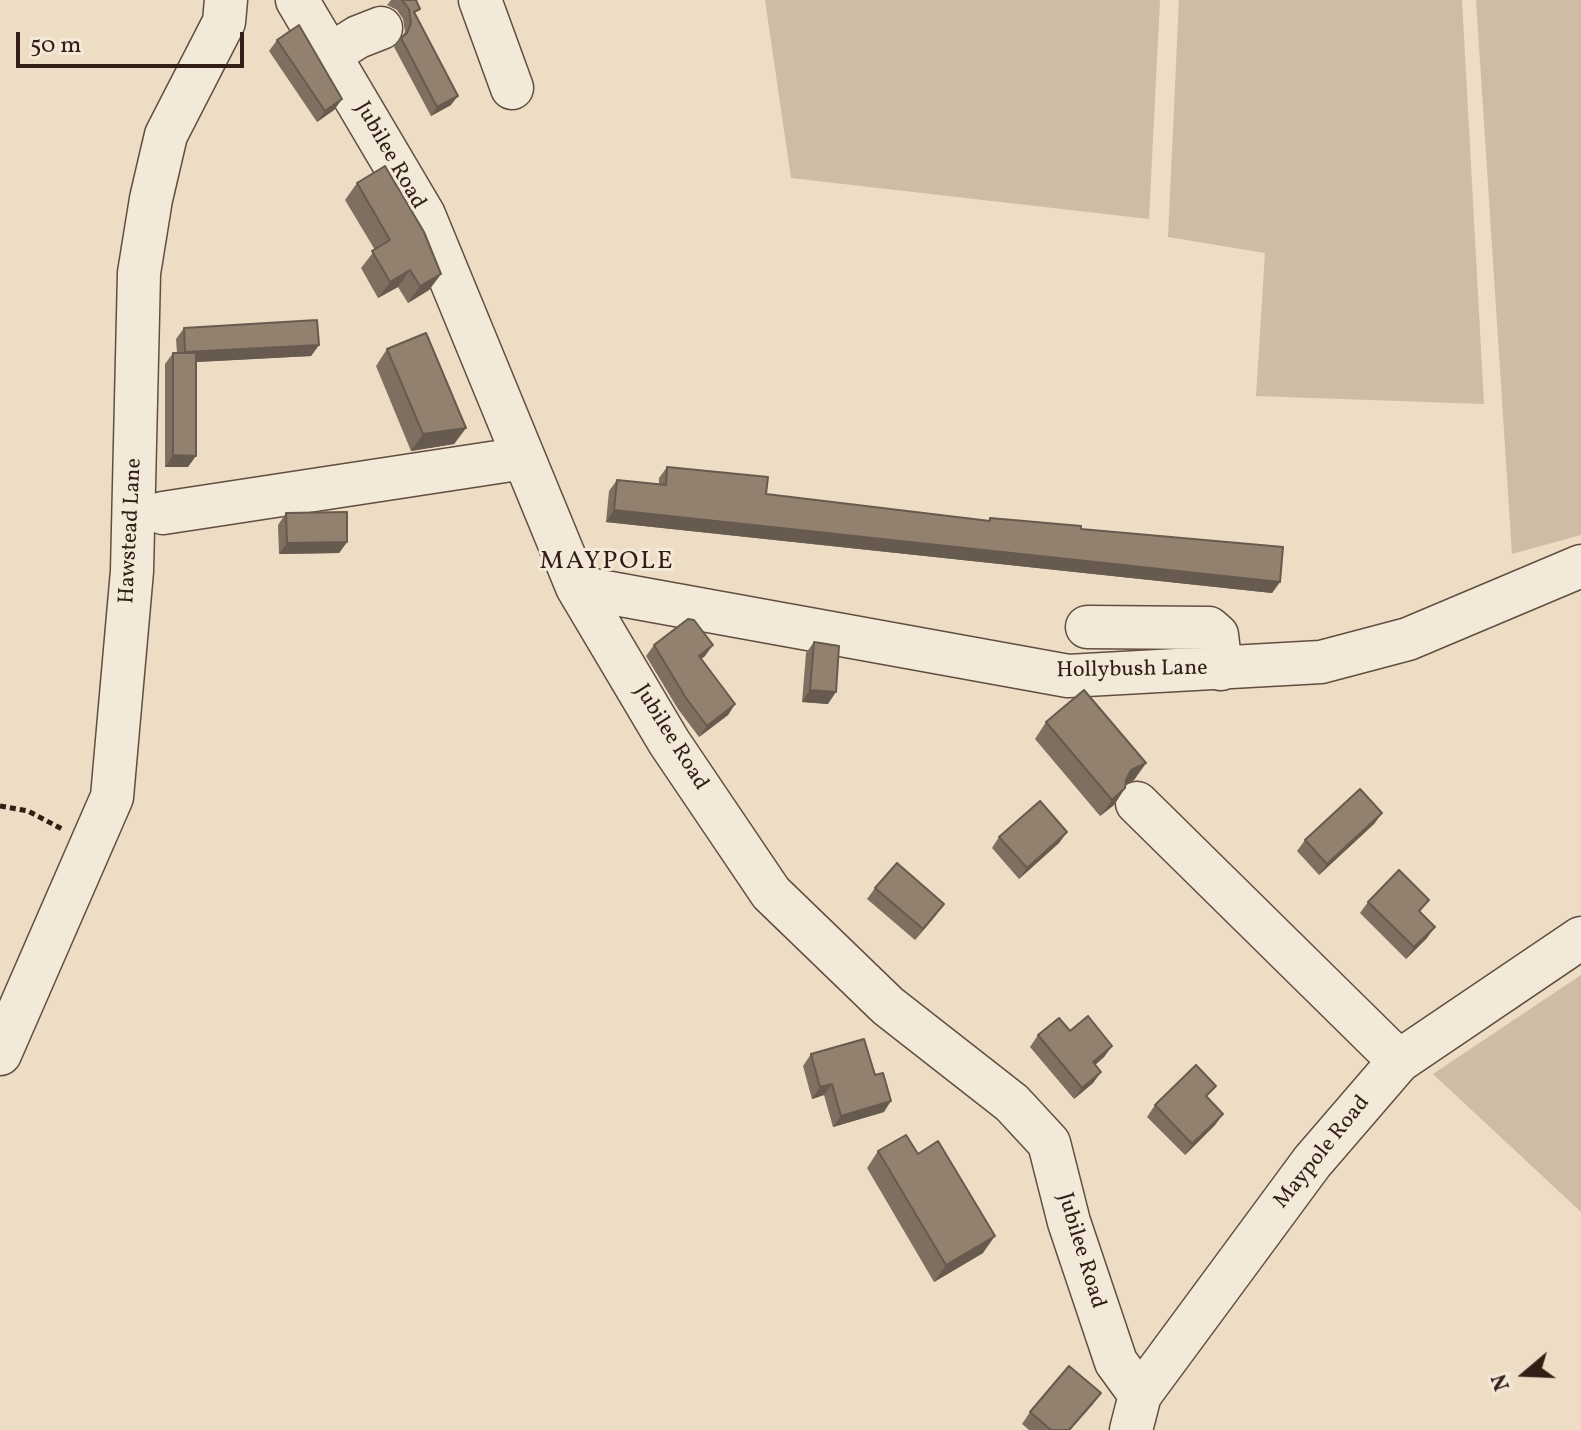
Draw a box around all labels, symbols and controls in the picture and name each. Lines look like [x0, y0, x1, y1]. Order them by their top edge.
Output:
scale bar [20, 16, 248, 66]
text: 50 m [30, 29, 82, 63]
street label: Jubilee Road [348, 98, 430, 214]
street label: Hawstead Lane [115, 457, 149, 605]
district label: MAYPOLE [539, 547, 675, 579]
street label: Hollybush Lane [1056, 656, 1208, 686]
street label: Jubilee Road [627, 680, 713, 796]
street label: Maypole Road [1269, 1091, 1377, 1215]
street label: Jubilee Road [1050, 1190, 1110, 1312]
north arrow [1485, 1334, 1565, 1414]
text: N [1485, 1369, 1519, 1395]

